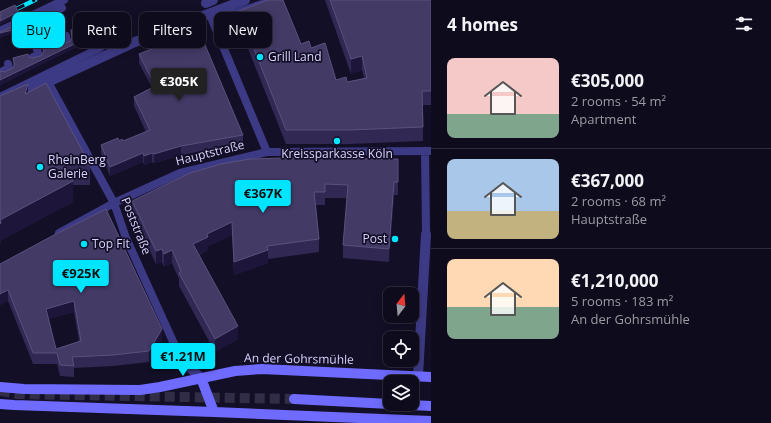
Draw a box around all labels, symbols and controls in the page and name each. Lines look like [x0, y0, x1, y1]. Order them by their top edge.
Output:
chip: Buy [12, 12, 65, 48]
chip: Rent [73, 12, 131, 48]
chip: Filters [139, 12, 206, 48]
chip: New [214, 12, 272, 48]
text: 4 homes [447, 13, 518, 36]
icon: filters [733, 13, 755, 35]
place label: Grill Land [268, 48, 321, 65]
marker: Grill Land [255, 52, 265, 62]
pin: €305K [151, 68, 207, 102]
text: €305,000 [571, 69, 644, 92]
text: €305K [160, 72, 198, 90]
icon: home [479, 74, 527, 122]
text: 2 rooms · 54 m² [571, 92, 666, 110]
text: Apartment [571, 110, 636, 128]
street label: Hauptstraße [174, 136, 246, 169]
marker: Kreissparkasse Köln [332, 136, 342, 146]
place label: Kreissparkasse Köln [281, 145, 393, 162]
place label: RheinBerg Galerie [48, 151, 106, 182]
marker: RheinBerg Galerie [35, 162, 45, 172]
text: €367,000 [571, 169, 644, 192]
icon: home [479, 175, 527, 223]
pin: €367K [235, 180, 291, 214]
text: €367K [244, 184, 282, 202]
text: 2 rooms · 68 m² [571, 192, 666, 210]
street label: Poststraße [117, 195, 156, 257]
text: Hauptstraße [571, 210, 647, 228]
place label: Post [363, 230, 387, 247]
marker: Post [390, 234, 400, 244]
place label: Top Fit [92, 235, 130, 252]
marker: Top Fit [79, 239, 89, 249]
pin: €925K [53, 260, 109, 294]
text: €925K [62, 264, 100, 282]
text: €1,210,000 [571, 269, 658, 292]
icon: home [479, 275, 527, 323]
north arrow [383, 287, 419, 323]
map controls [383, 287, 419, 411]
text: 5 rooms · 183 m² [571, 292, 673, 310]
text: An der Gohrsmühle [571, 310, 690, 328]
button: locate [383, 331, 419, 367]
pin: €1.21M [150, 343, 216, 377]
text: €1.21M [160, 347, 206, 365]
street label: An der Gohrsmühle [244, 349, 354, 368]
button: layers [383, 375, 419, 411]

